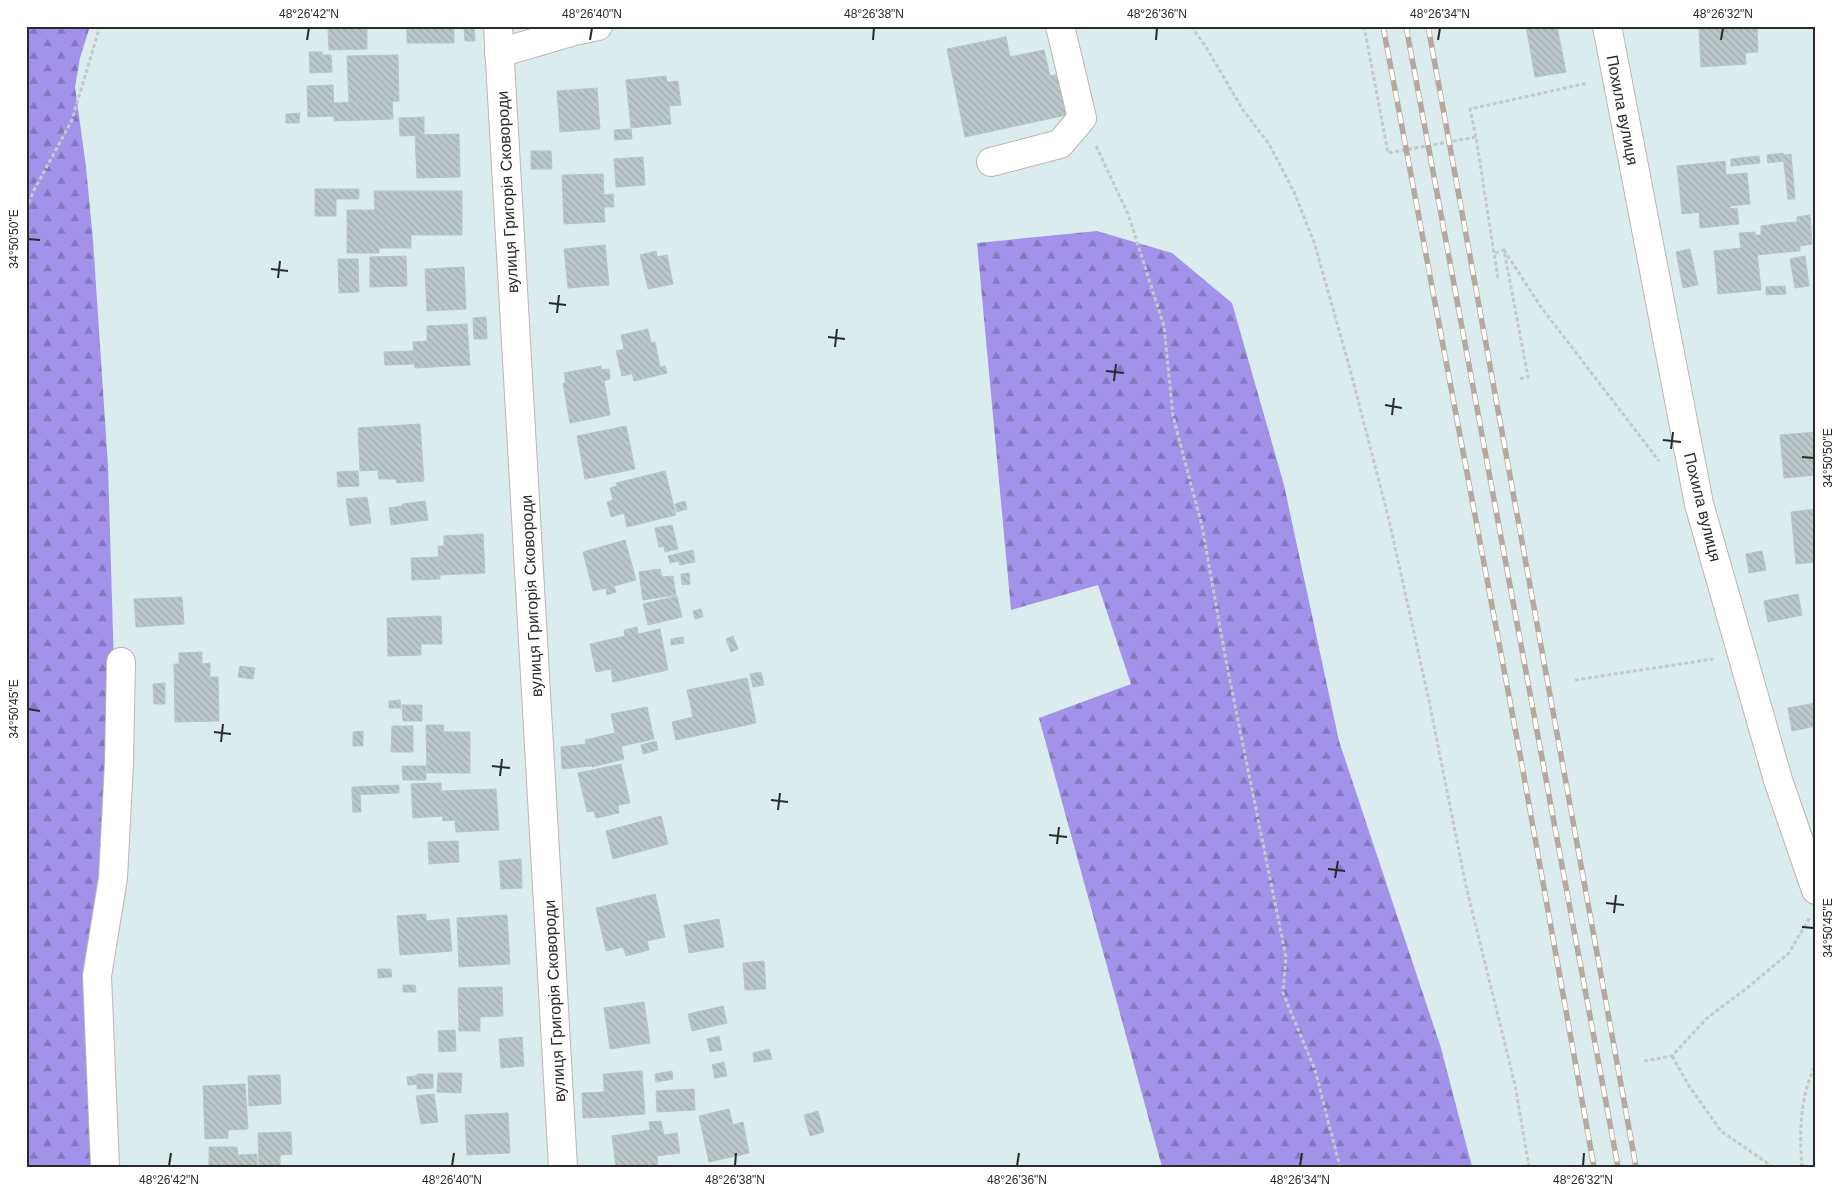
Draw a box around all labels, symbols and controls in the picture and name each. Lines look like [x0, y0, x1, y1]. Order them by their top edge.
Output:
text: 48°26'42"N [279, 7, 339, 21]
text: 48°26'40"N [562, 7, 622, 21]
text: 48°26'38"N [844, 7, 904, 21]
text: 48°26'36"N [1127, 7, 1187, 21]
text: 48°26'34"N [1410, 7, 1470, 21]
text: 48°26'32"N [1693, 7, 1753, 21]
street label: Похила вулиця [1604, 54, 1642, 167]
street label: вулиця Григорія Сковороди [494, 90, 521, 294]
text: 34°50'50"E [7, 209, 21, 269]
text: 34°50'50"E [1821, 428, 1835, 488]
street label: Похила вулиця [1681, 451, 1724, 563]
street label: вулиця Григорія Сковороди [518, 494, 545, 698]
text: 34°50'45"E [7, 679, 21, 739]
text: 34°50'45"E [1821, 898, 1835, 958]
street label: вулиця Григорія Сковороди [541, 899, 568, 1103]
text: 48°26'42"N [139, 1173, 199, 1187]
text: 48°26'40"N [422, 1173, 482, 1187]
text: 48°26'38"N [705, 1173, 765, 1187]
text: 48°26'36"N [987, 1173, 1047, 1187]
text: 48°26'34"N [1270, 1173, 1330, 1187]
text: 48°26'32"N [1553, 1173, 1613, 1187]

